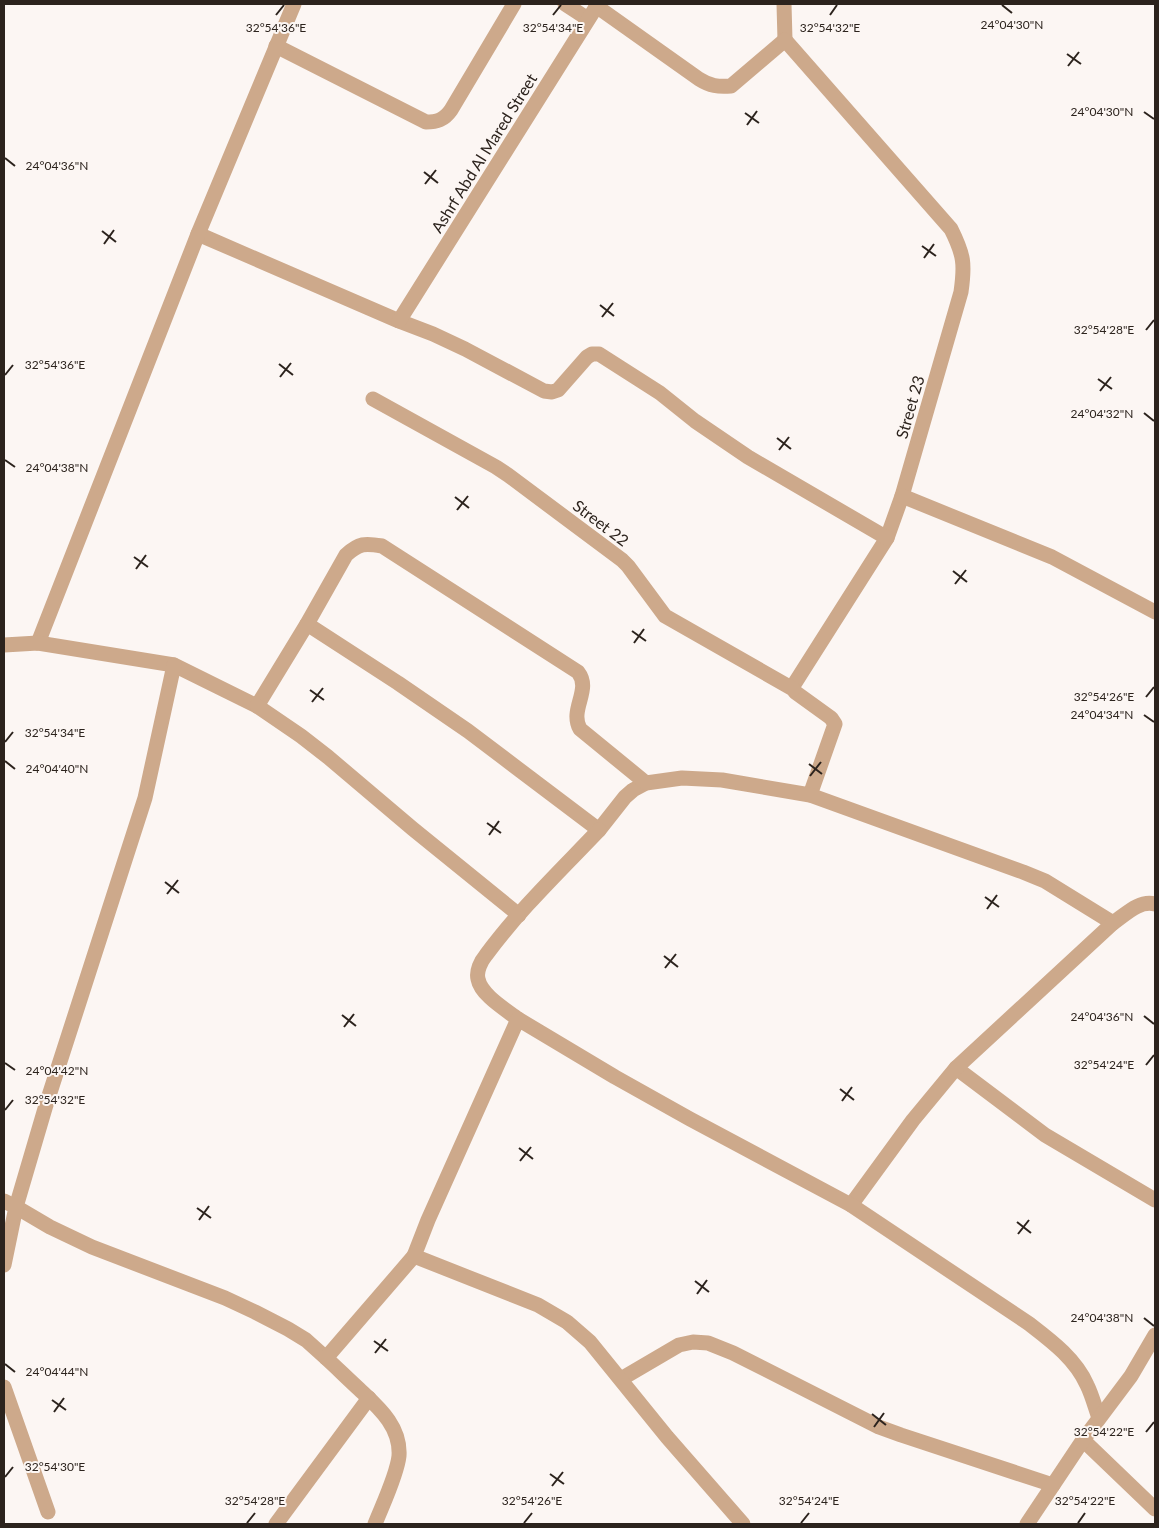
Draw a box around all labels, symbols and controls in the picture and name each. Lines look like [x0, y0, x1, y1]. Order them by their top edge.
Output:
text: 24°04'30"N [981, 17, 1043, 32]
text: 32°54'36"E [246, 20, 306, 35]
text: 32°54'34"E [523, 20, 583, 35]
text: 32°54'32"E [800, 20, 860, 35]
street label: Ashrf Abd Al Mared Street [427, 69, 541, 236]
text: 24°04'30"N [1071, 104, 1133, 119]
text: 24°04'36"N [26, 158, 88, 173]
text: 32°54'28"E [1074, 322, 1134, 337]
text: 32°54'36"E [25, 357, 85, 372]
street label: Street 23 [891, 373, 928, 441]
text: 24°04'32"N [1071, 406, 1133, 421]
text: 24°04'38"N [26, 460, 88, 475]
street label: Street 22 [570, 496, 633, 550]
text: 32°54'26"E [1074, 689, 1134, 704]
text: 24°04'34"N [1071, 707, 1133, 722]
text: 32°54'34"E [25, 725, 85, 740]
text: 24°04'40"N [26, 761, 88, 776]
text: 24°04'36"N [1071, 1009, 1133, 1024]
text: 32°54'24"E [1074, 1057, 1134, 1072]
text: 24°04'42"N [26, 1063, 88, 1078]
text: 32°54'32"E [25, 1092, 85, 1107]
text: 24°04'38"N [1071, 1310, 1133, 1325]
text: 24°04'44"N [26, 1364, 88, 1379]
text: 32°54'22"E [1074, 1424, 1134, 1439]
text: 32°54'30"E [25, 1459, 85, 1474]
text: 32°54'28"E [225, 1493, 285, 1508]
text: 32°54'26"E [502, 1493, 562, 1508]
text: 32°54'24"E [779, 1493, 839, 1508]
text: 32°54'22"E [1055, 1493, 1115, 1508]

